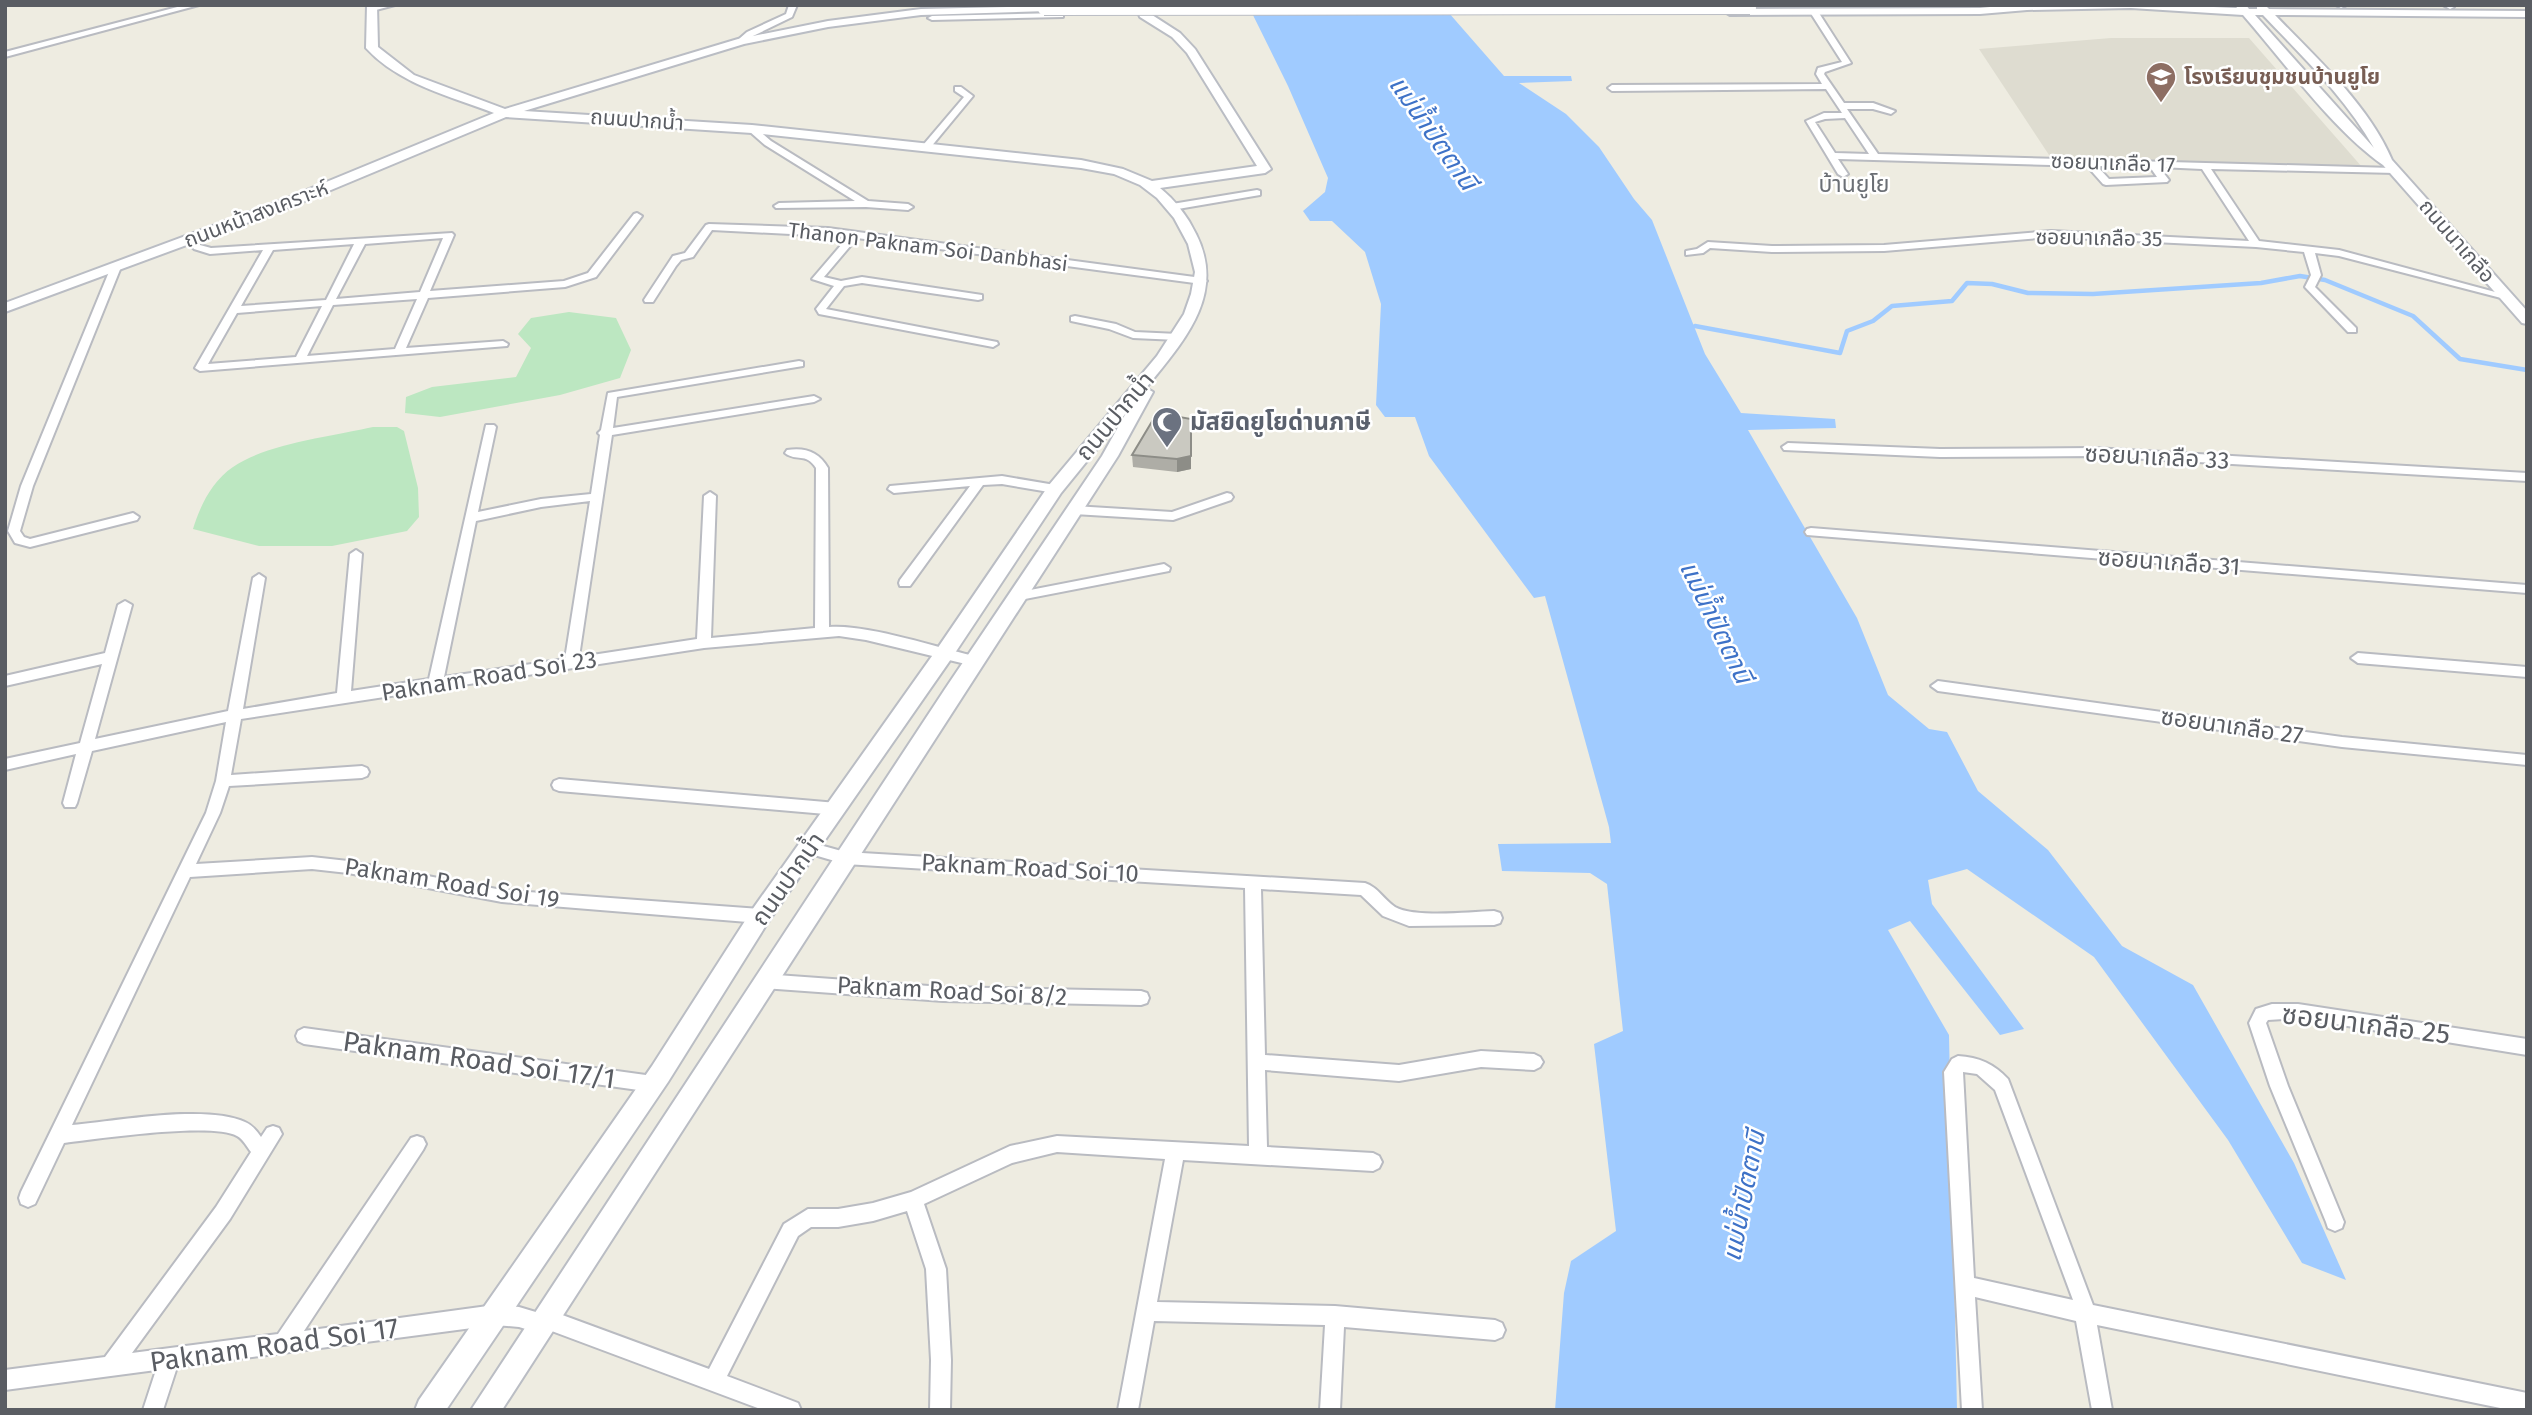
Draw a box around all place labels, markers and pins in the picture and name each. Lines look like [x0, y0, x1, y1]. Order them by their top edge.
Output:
school or university icon: โรงเรียนชุมชนบ้านยูโย [2144, 60, 2178, 104]
place label: โรงเรียนชุมชนบ้านยูโย [2184, 64, 2380, 90]
mosque icon: มัสยิดยูโยด่านภาษี [1150, 405, 1184, 449]
place label: มัสยิดยูโยด่านภาษี [1190, 408, 1371, 437]

